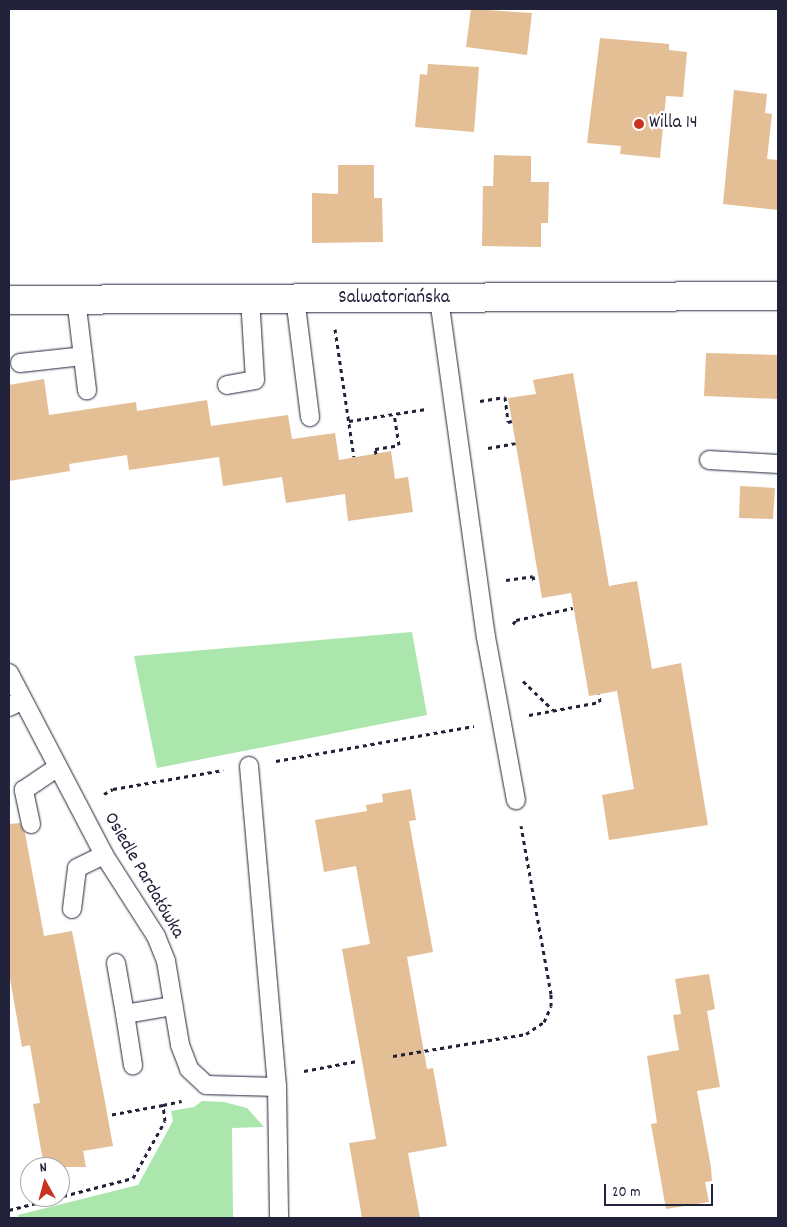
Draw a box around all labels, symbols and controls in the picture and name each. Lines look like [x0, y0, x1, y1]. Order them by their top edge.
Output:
place label: Willa 14 [649, 113, 698, 135]
marker: Willa 14 [633, 118, 645, 130]
street label: Salwatoriańska [338, 288, 450, 310]
street label: Osiedle Pardałówka [98, 809, 188, 943]
north arrow [20, 1157, 70, 1207]
text: N [39, 1158, 48, 1178]
scale bar [607, 1174, 716, 1206]
text: 20 m [612, 1182, 640, 1204]

